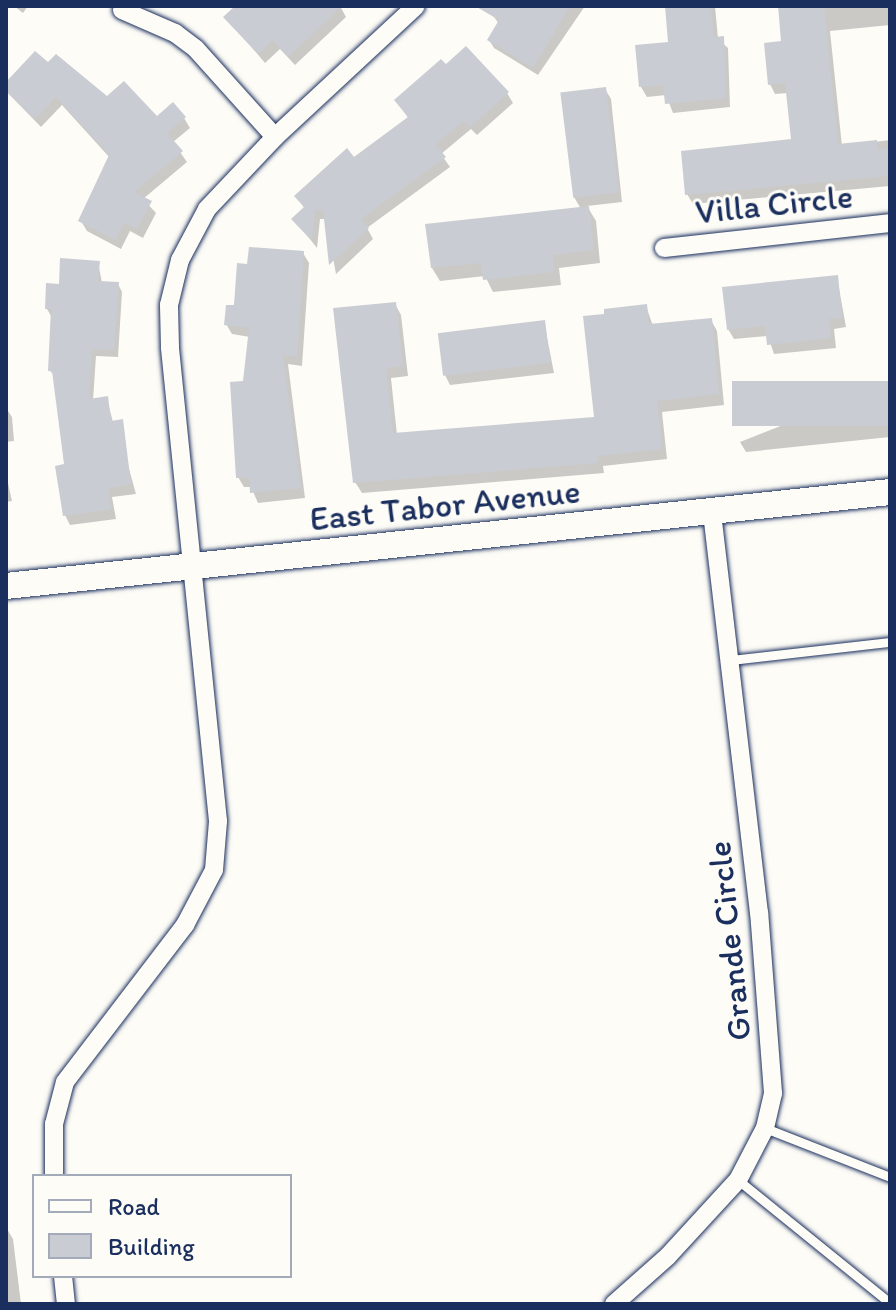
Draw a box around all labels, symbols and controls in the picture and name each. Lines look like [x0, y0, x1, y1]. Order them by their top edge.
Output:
street label: Villa Circle [693, 175, 855, 233]
street label: East Tabor Avenue [310, 471, 580, 539]
street label: Grande Circle [698, 839, 760, 1043]
legend [32, 1174, 292, 1278]
text: Road [108, 1192, 160, 1221]
text: Building [108, 1232, 195, 1261]

